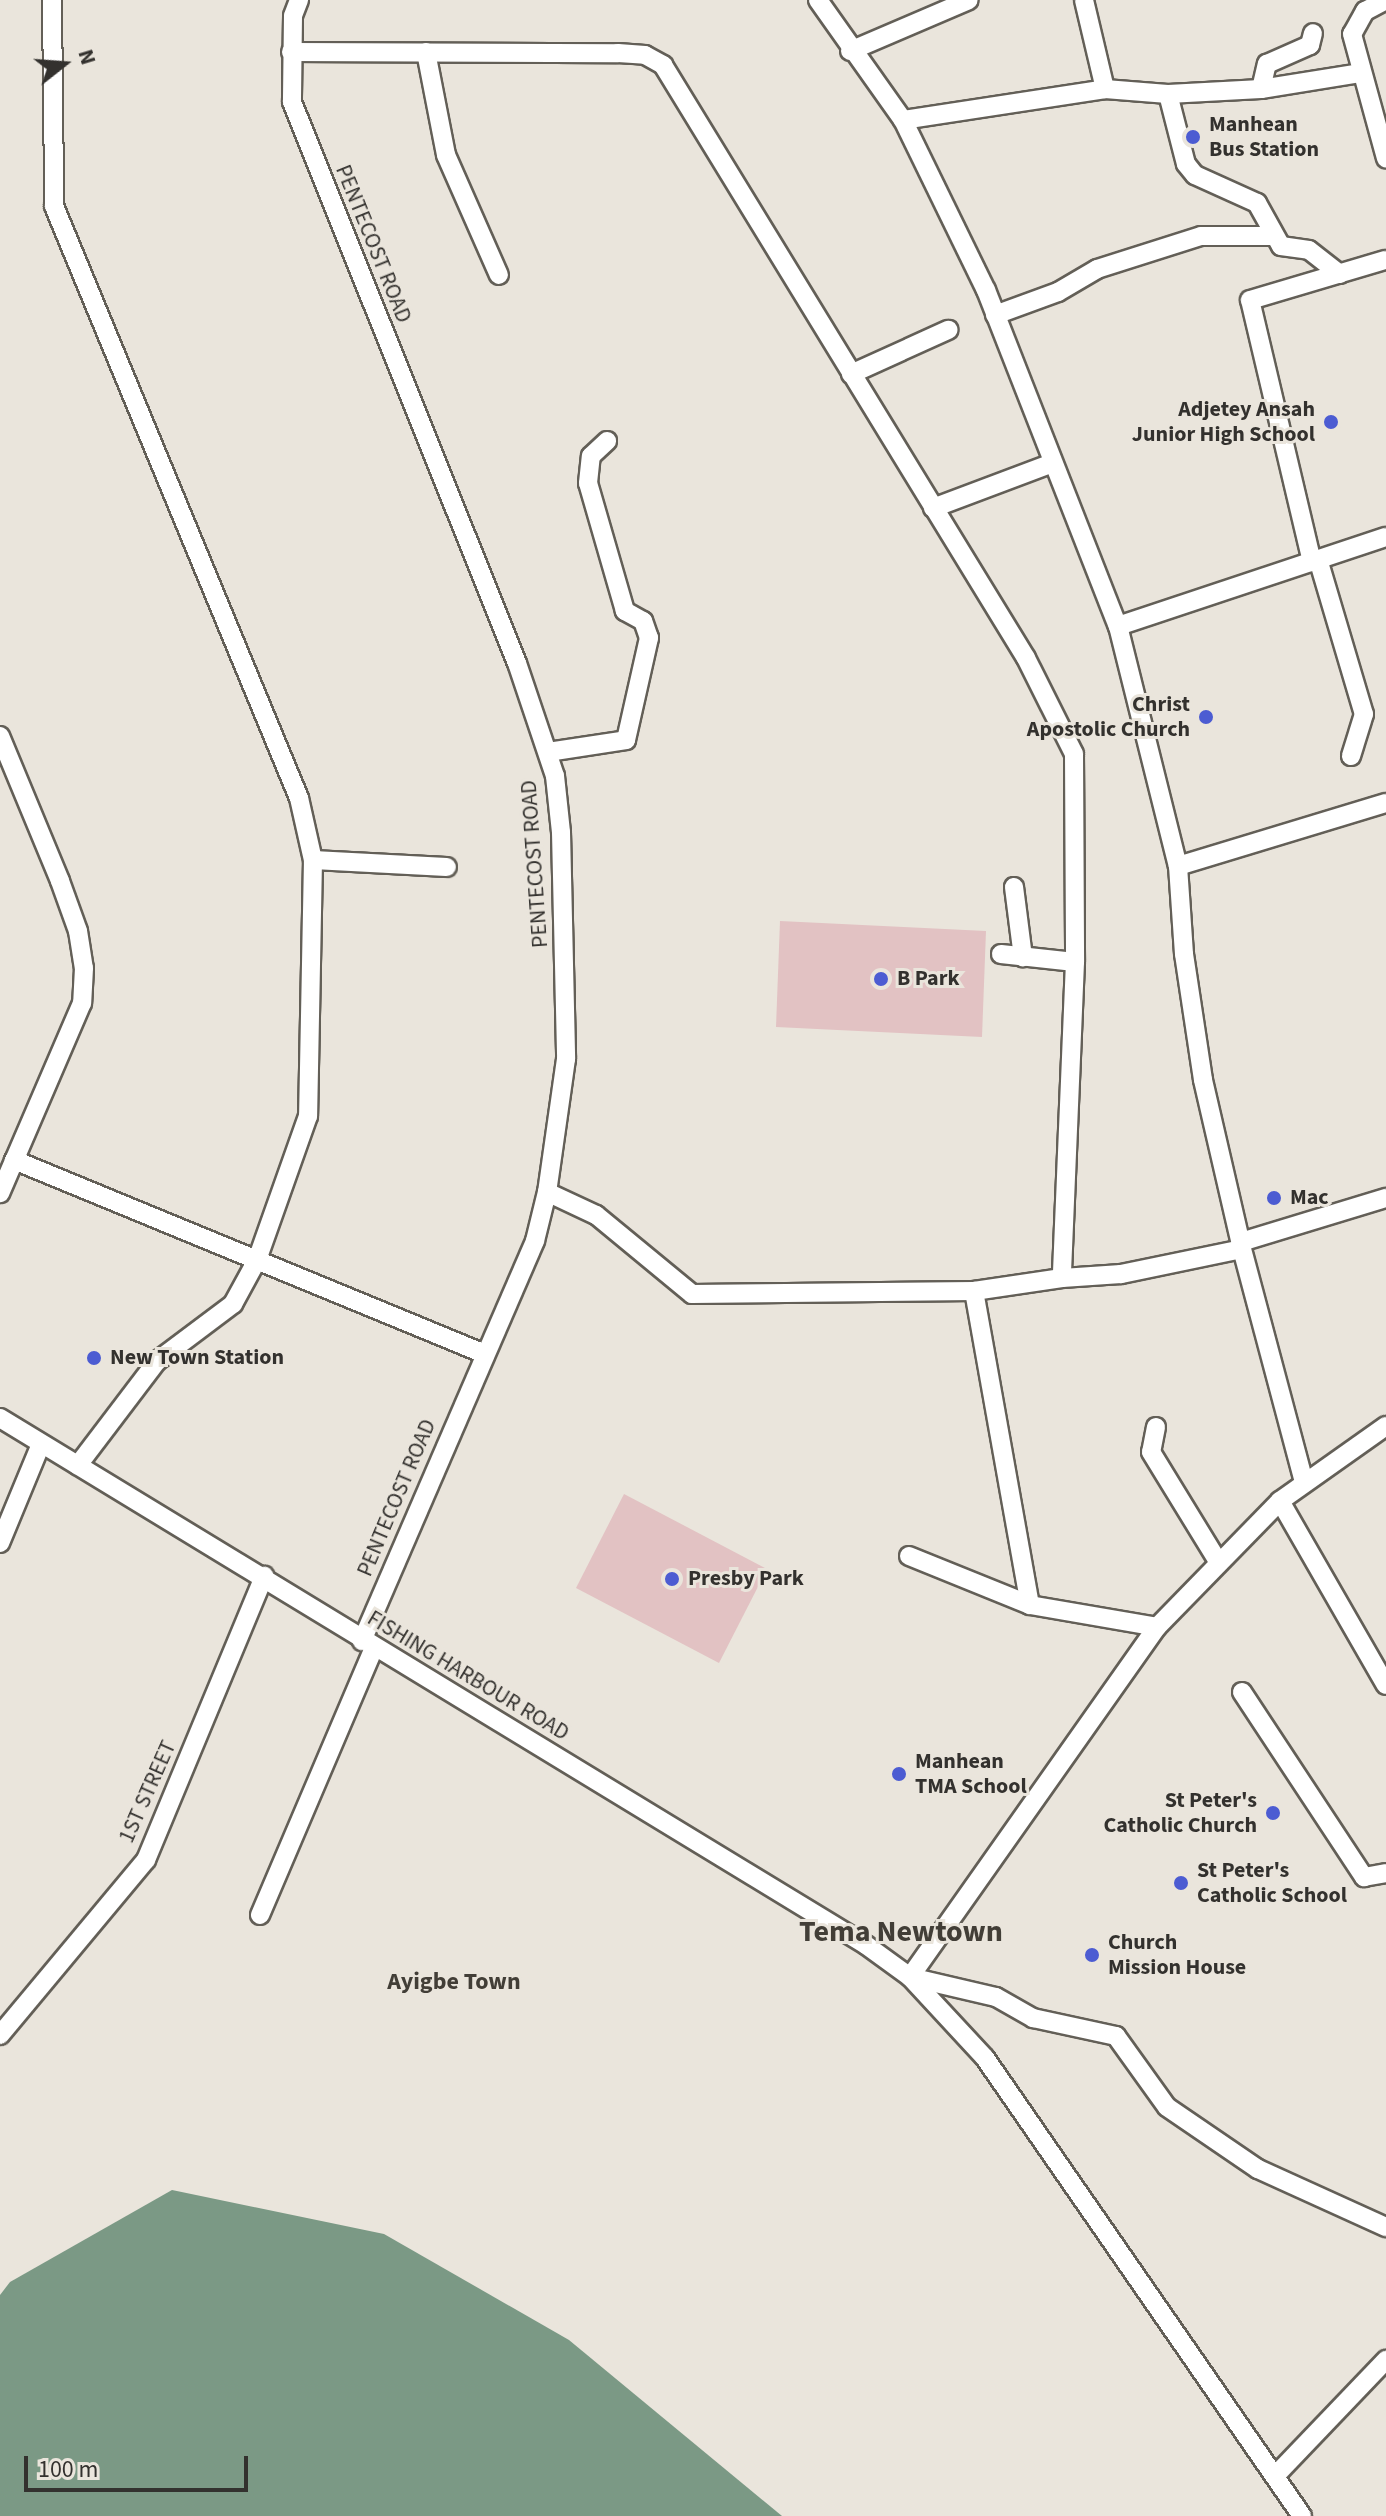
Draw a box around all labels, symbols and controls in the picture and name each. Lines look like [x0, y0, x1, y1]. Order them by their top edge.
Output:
north arrow [24, 24, 104, 104]
text: N [70, 45, 104, 69]
place label: Manhean Bus Station [1209, 111, 1319, 162]
marker: Manhean Bus Station [1184, 128, 1202, 146]
street label: PENTECOST ROAD [329, 161, 417, 327]
place label: Adjetey Ansah Junior High School [1132, 396, 1315, 448]
marker: Adjetey Ansah Junior High School [1322, 413, 1340, 431]
place label: Christ Apostolic Church [1027, 691, 1190, 742]
marker: Christ Apostolic Church [1197, 708, 1215, 726]
street label: PENTECOST ROAD [516, 779, 554, 949]
place label: B Park [897, 966, 959, 992]
marker: B Park [872, 970, 890, 988]
place label: Mac [1290, 1185, 1329, 1211]
marker: Mac [1265, 1189, 1283, 1207]
place label: New Town Station [110, 1345, 284, 1371]
marker: New Town Station [85, 1349, 103, 1367]
street label: PENTECOST ROAD [352, 1415, 442, 1581]
place label: Presby Park [688, 1566, 804, 1592]
marker: Presby Park [663, 1570, 681, 1588]
street label: FISHING HARBOUR ROAD [362, 1605, 574, 1747]
street label: 1ST STREET [114, 1737, 182, 1847]
place label: Manhean TMA School [915, 1748, 1027, 1800]
marker: Manhean TMA School [890, 1765, 908, 1783]
place label: St Peter's Catholic Church [1103, 1787, 1257, 1838]
marker: St Peter's Catholic Church [1264, 1804, 1282, 1822]
place label: St Peter's Catholic School [1197, 1857, 1347, 1908]
marker: St Peter's Catholic School [1172, 1874, 1190, 1892]
district label: Tema Newtown [799, 1914, 1003, 1950]
place label: Church Mission House [1108, 1929, 1246, 1980]
marker: Church Mission House [1083, 1946, 1101, 1964]
district label: Ayigbe Town [387, 1968, 521, 1996]
scale bar [28, 2440, 252, 2490]
text: 100 m [38, 2452, 98, 2487]

